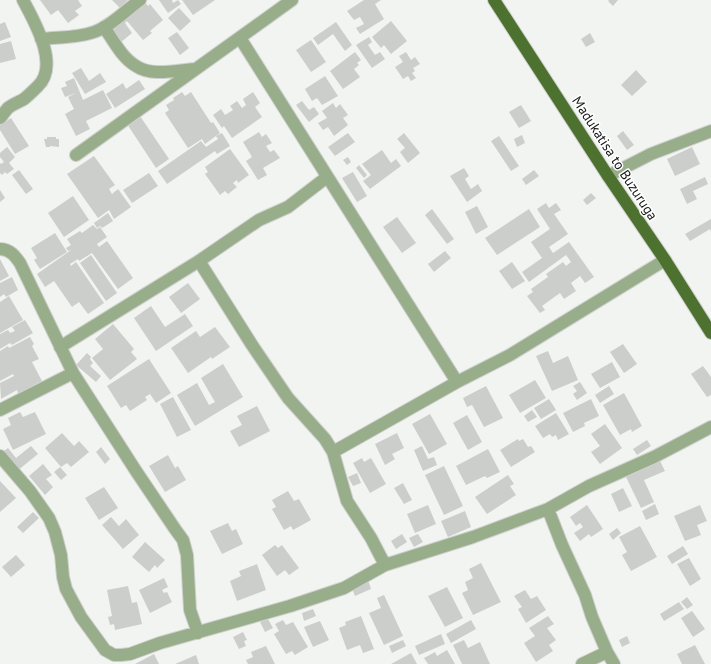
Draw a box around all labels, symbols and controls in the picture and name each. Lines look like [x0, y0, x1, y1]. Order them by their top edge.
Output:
street label: Madukatisa to Buzuruga [568, 93, 662, 223]

